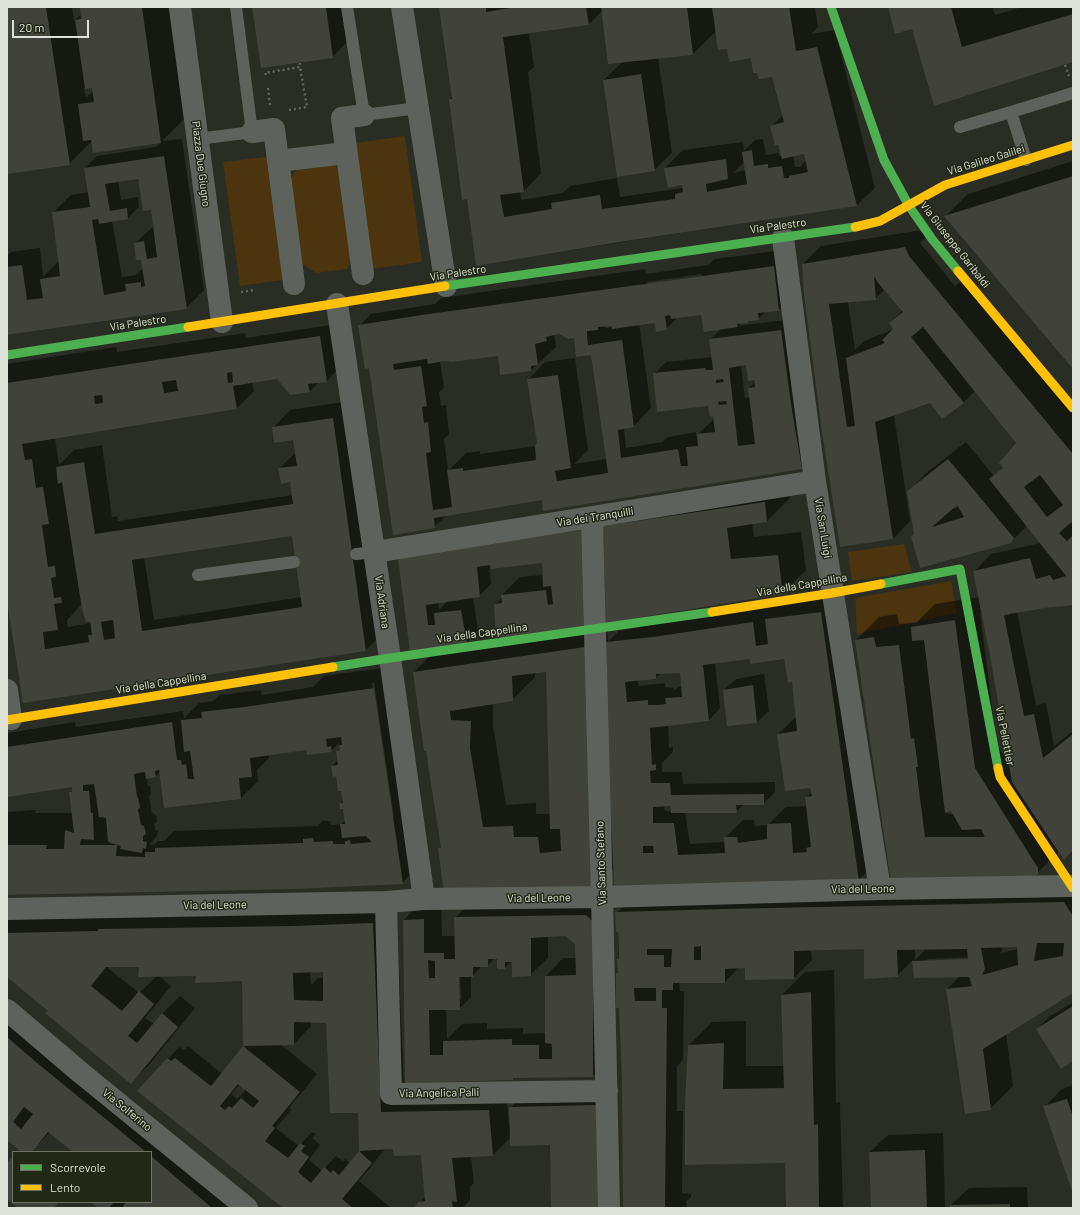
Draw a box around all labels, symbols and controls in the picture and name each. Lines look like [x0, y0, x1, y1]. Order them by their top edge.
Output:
scale bar [14, 12, 91, 38]
text: 20 m [19, 20, 45, 34]
street label: Piazza Due Giugno [189, 120, 213, 208]
street label: Via Galileo Galilei [946, 142, 1026, 178]
street label: Via Giuseppe Garibaldi [917, 199, 993, 291]
street label: Via Palestro [749, 216, 807, 236]
street label: Via Palestro [429, 262, 487, 284]
street label: Via Palestro [109, 312, 167, 334]
street label: Via San Luigi [812, 497, 834, 559]
street label: Via dei Tranquilli [556, 504, 634, 530]
street label: Via della Cappellina [756, 571, 848, 599]
street label: Via Adriana [372, 575, 392, 629]
street label: Via della Cappellina [436, 620, 528, 646]
street label: Via della Cappellina [115, 669, 207, 697]
street label: Via Pellettier [993, 705, 1017, 767]
street label: Via Santo Stefano [593, 821, 609, 905]
street label: Via del Leone [831, 882, 895, 896]
street label: Via del Leone [507, 891, 571, 905]
street label: Via del Leone [183, 898, 247, 912]
street label: Via Solferino [100, 1086, 154, 1134]
street label: Via Angelica Palli [399, 1086, 479, 1100]
legend [12, 1151, 152, 1203]
text: Scorrevole [50, 1160, 106, 1174]
text: Lento [50, 1180, 80, 1194]

